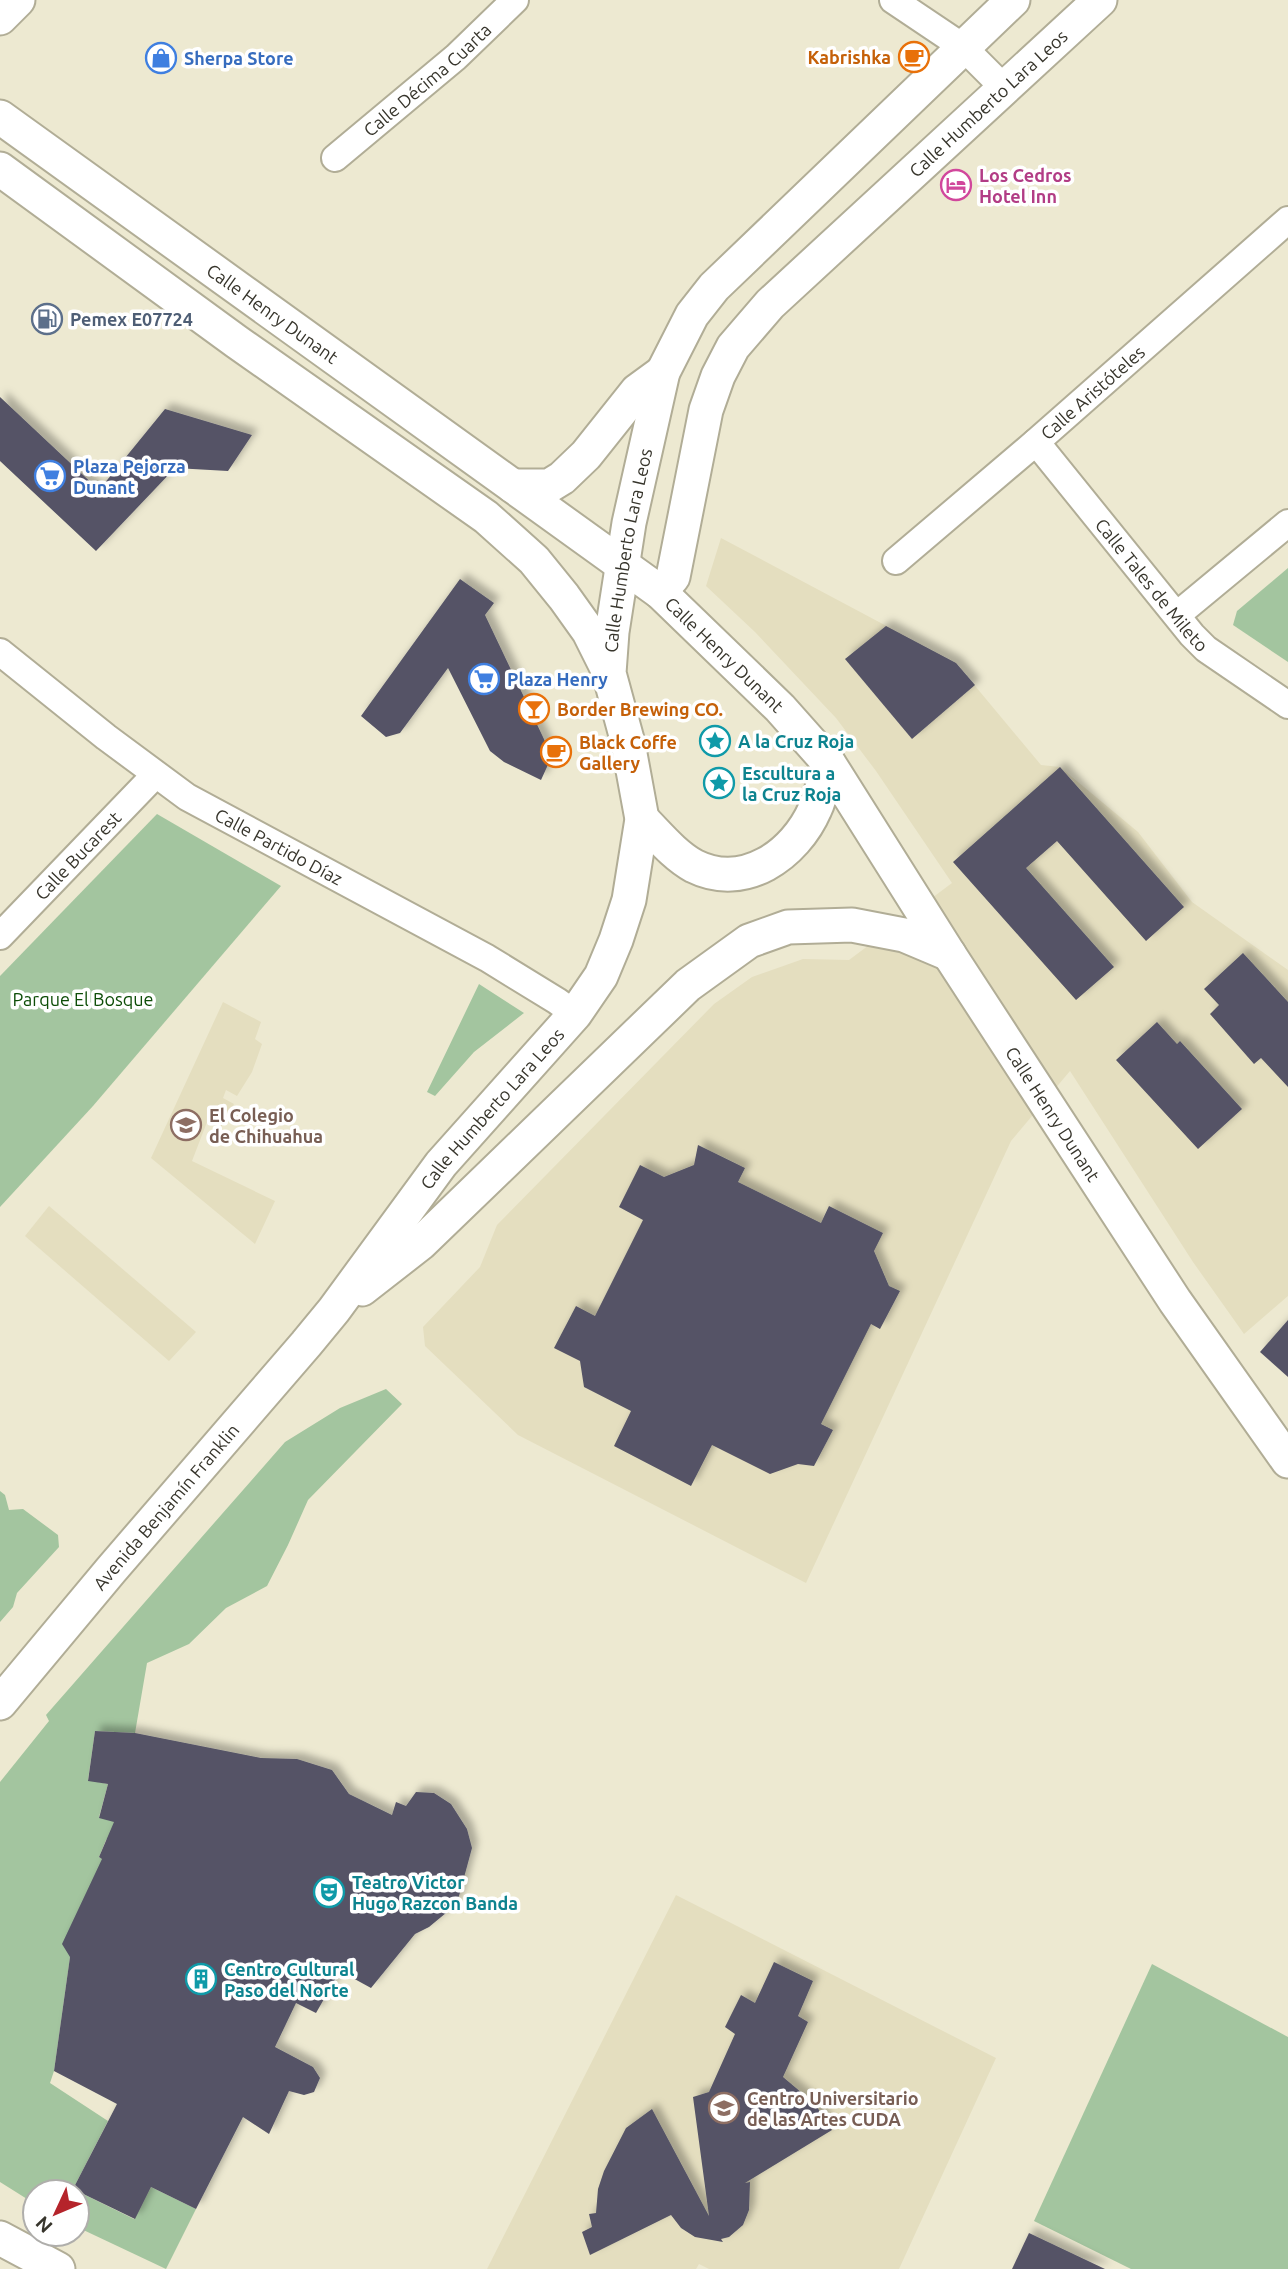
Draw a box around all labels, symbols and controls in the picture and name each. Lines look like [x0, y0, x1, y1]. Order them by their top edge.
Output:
street label: Calle Décima Cuarta [359, 19, 495, 140]
street label: Calle Humberto Lara Leos [905, 25, 1071, 181]
cafe icon: Kabrishka [897, 40, 931, 74]
shop icon: Sherpa Store [144, 41, 178, 75]
place label: Kabrishka [807, 47, 891, 67]
place label: Sherpa Store [184, 48, 294, 68]
place label: Los Cedros Hotel Inn [979, 165, 1072, 206]
hotel icon: Los Cedros Hotel Inn [939, 168, 973, 202]
street label: Calle Henry Dunant [203, 259, 342, 367]
fuel station icon: Pemex E07724 [30, 302, 64, 336]
place label: Pemex E07724 [70, 309, 193, 329]
street label: Calle Aristóteles [1036, 341, 1149, 443]
street label: Calle Humberto Lara Leos [601, 446, 656, 653]
place label: Plaza Pejorza Dunant [73, 456, 186, 497]
supermarket icon: Plaza Pejorza Dunant [33, 459, 67, 493]
street label: Calle Tales de Mileto [1092, 514, 1212, 655]
street label: Calle Henry Dunant [661, 593, 788, 716]
supermarket icon: Plaza Henry [467, 662, 501, 696]
place label: Plaza Henry [507, 669, 608, 689]
bar icon: Border Brewing CO. [517, 692, 551, 726]
place label: Border Brewing CO. [557, 699, 723, 719]
place icon: A la Cruz Roja [698, 724, 732, 758]
place label: A la Cruz Roja [738, 731, 854, 751]
place label: Black Coffe Gallery [579, 732, 677, 773]
cafe icon: Black Coffe Gallery [539, 735, 573, 769]
place label: Escultura a la Cruz Roja [742, 763, 841, 804]
place icon: Escultura a la Cruz Roja [702, 766, 736, 800]
street label: Calle Partido Díaz [212, 804, 346, 889]
street label: Calle Bucarest [31, 807, 125, 904]
park label: Parque El Bosque [13, 989, 153, 1009]
street label: Calle Humberto Lara Leos [416, 1024, 568, 1193]
street label: Calle Henry Dunant [1002, 1043, 1104, 1185]
place label: El Colegio de Chihuahua [209, 1105, 323, 1146]
school or university icon: El Colegio de Chihuahua [169, 1108, 203, 1142]
street label: Avenida Benjamín Franklin [89, 1420, 243, 1594]
place label: Teatro Victor Hugo Razcon Banda [352, 1872, 518, 1913]
theatre icon: Teatro Victor Hugo Razcon Banda [312, 1875, 346, 1909]
place label: Centro Cultural Paso del Norte [224, 1959, 355, 2000]
building icon: Centro Cultural Paso del Norte [184, 1962, 218, 1996]
place label: Centro Universitario de las Artes CUDA [747, 2088, 918, 2129]
school or university icon: Centro Universitario de las Artes CUDA [707, 2091, 741, 2125]
north arrow [21, 2178, 91, 2248]
text: N [31, 2212, 57, 2238]

